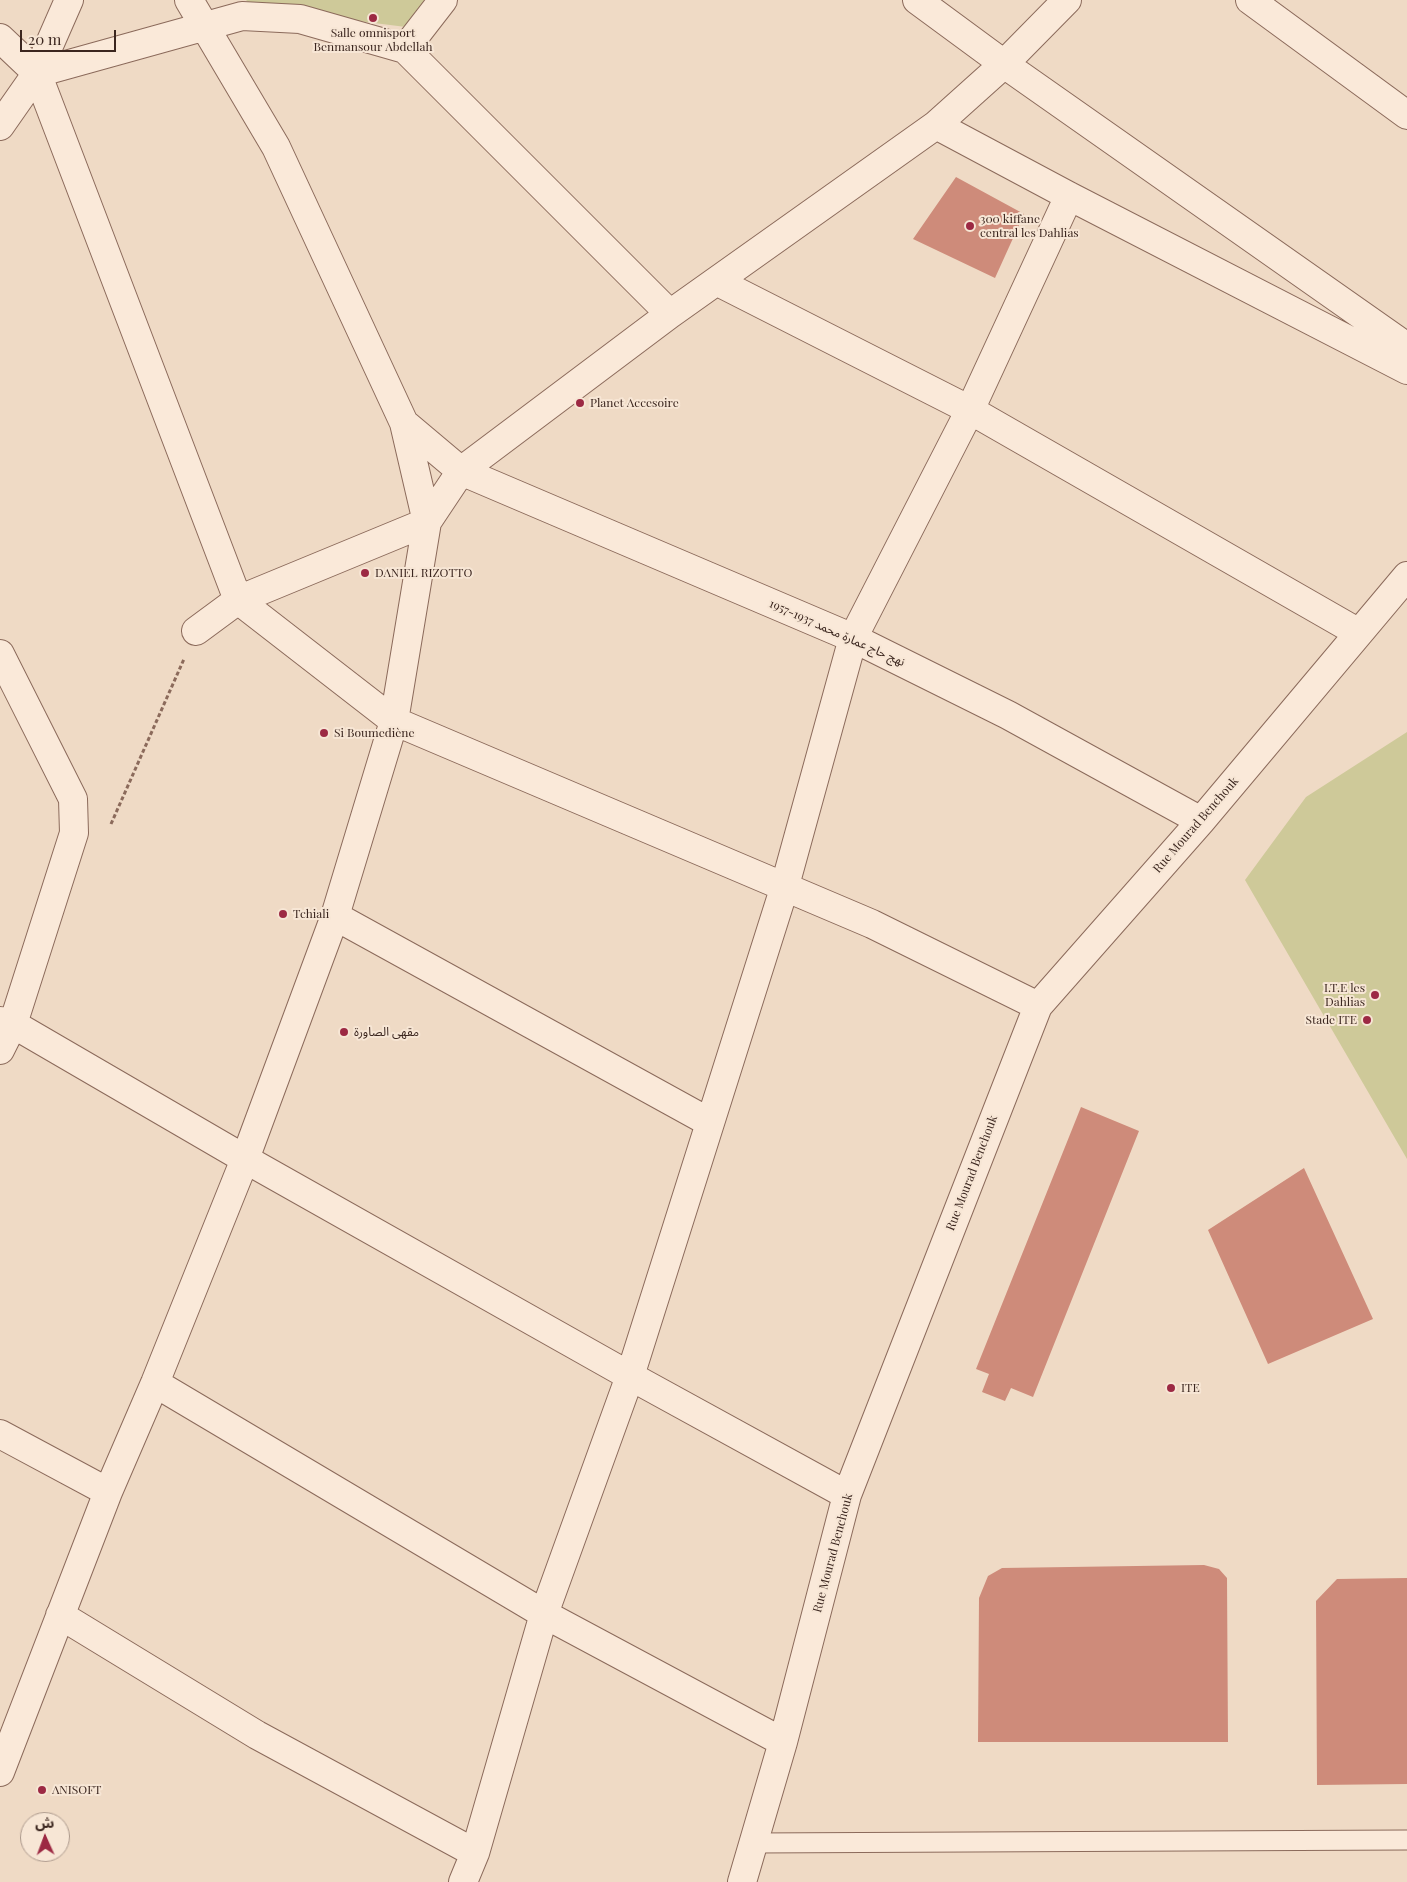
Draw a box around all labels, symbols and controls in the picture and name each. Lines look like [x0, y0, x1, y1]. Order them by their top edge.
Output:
marker: Salle omnisport Benmansour Abdellah [367, 12, 379, 24]
scale bar [22, 20, 119, 52]
place label: Salle omnisport Benmansour Abdellah [313, 26, 433, 54]
text: 20 m [28, 29, 61, 49]
place label: 300 kiffane central les Dahlias [980, 212, 1079, 240]
marker: 300 kiffane central les Dahlias [964, 220, 976, 232]
place label: Planet Accesoire [590, 396, 679, 410]
marker: Planet Accesoire [574, 397, 586, 409]
place label: DANIEL RIZOTTO [375, 566, 472, 580]
marker: DANIEL RIZOTTO [359, 567, 371, 579]
street label: نهج حاج عمارة محمد 1937-1957 [767, 597, 907, 669]
place label: Si Boumediène [334, 726, 415, 740]
marker: Si Boumediène [318, 727, 330, 739]
street label: Rue Mourad Benchouk [1150, 774, 1242, 876]
place label: Tchiali [293, 907, 329, 921]
marker: Tchiali [277, 908, 289, 920]
place label: I.T.E les Dahlias [1324, 981, 1365, 1009]
marker: I.T.E les Dahlias [1369, 989, 1381, 1001]
place label: Stade ITE [1305, 1013, 1357, 1027]
marker: Stade ITE [1361, 1014, 1373, 1026]
place label: مقهى الصاورة [354, 1025, 419, 1039]
marker: مقهى الصاورة [338, 1026, 350, 1038]
street label: Rue Mourad Benchouk [943, 1113, 1001, 1233]
place label: ITE [1181, 1381, 1200, 1395]
marker: ITE [1165, 1382, 1177, 1394]
street label: Rue Mourad Benchouk [810, 1492, 856, 1614]
place label: ANISOFT [52, 1783, 101, 1797]
marker: ANISOFT [36, 1784, 48, 1796]
north arrow [20, 1812, 70, 1862]
text: ش [35, 1813, 54, 1832]

